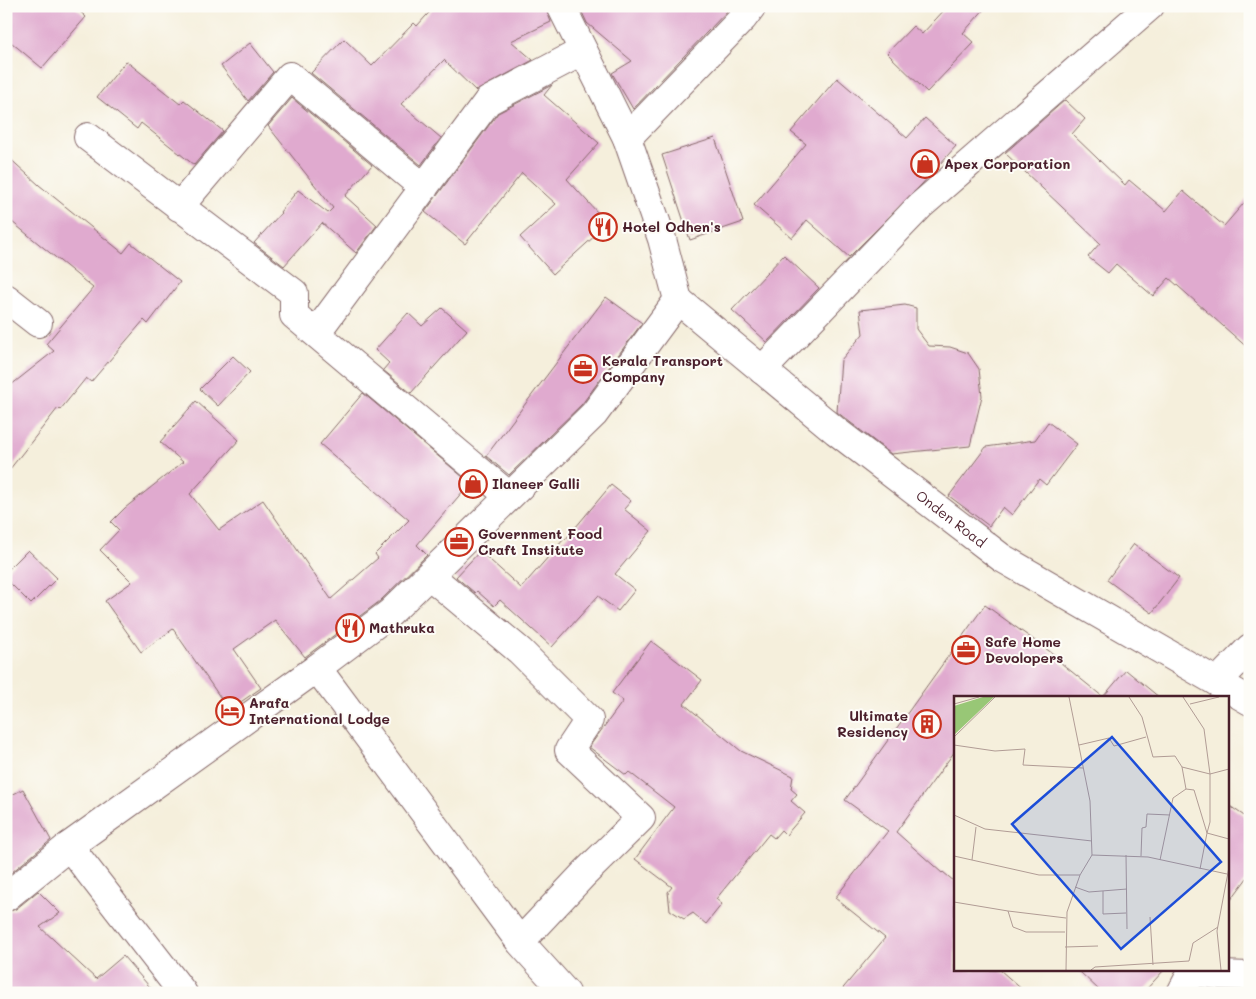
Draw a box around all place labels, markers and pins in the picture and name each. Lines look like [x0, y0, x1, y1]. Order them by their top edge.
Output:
shop icon: Apex Corporation [910, 149, 940, 179]
place label: Apex Corporation [944, 154, 1070, 173]
restaurant icon: Hotel Odhen's [588, 212, 618, 242]
place label: Hotel Odhen's [622, 217, 721, 236]
place label: Kerala Transport Company [602, 351, 723, 386]
office icon: Kerala Transport Company [568, 354, 598, 384]
shop icon: Ilaneer Galli [458, 469, 488, 499]
place label: Ilaneer Galli [492, 474, 580, 493]
place label: Government Food Craft Institute [478, 524, 602, 559]
office icon: Government Food Craft Institute [444, 527, 474, 557]
restaurant icon: Mathruka [335, 613, 365, 643]
place label: Mathruka [369, 618, 435, 637]
place label: Safe Home Devolopers [985, 632, 1063, 667]
office icon: Safe Home Devolopers [951, 635, 981, 665]
place label: Arafa International Lodge [249, 693, 390, 728]
hotel icon: Arafa International Lodge [215, 696, 245, 726]
place label: Ultimate Residency [837, 706, 908, 741]
building icon: Ultimate Residency [912, 709, 942, 739]

